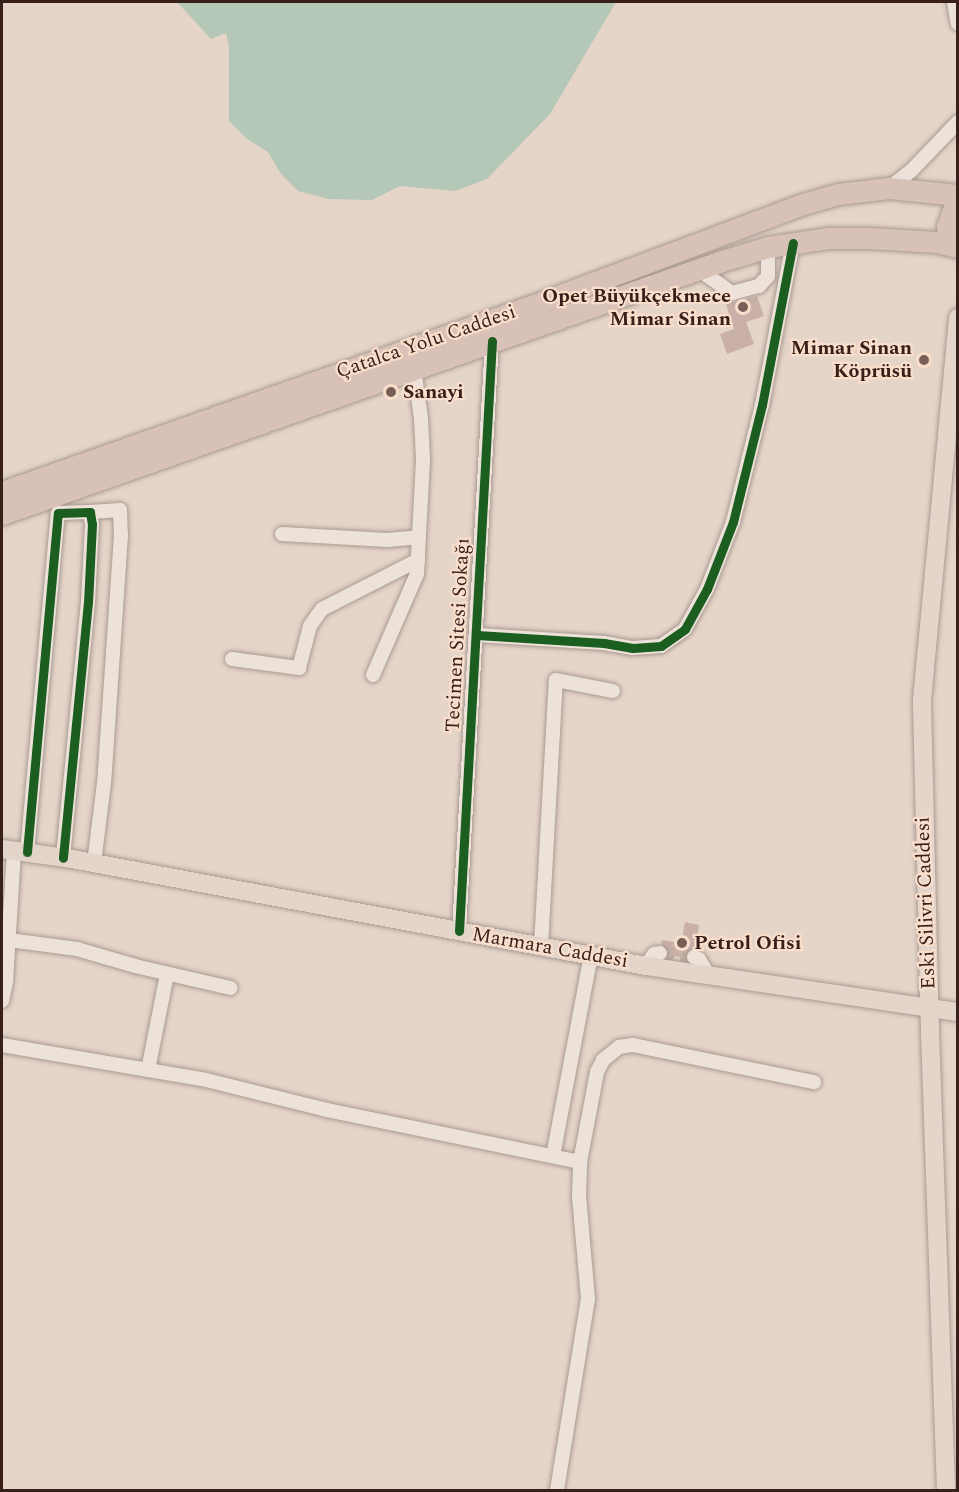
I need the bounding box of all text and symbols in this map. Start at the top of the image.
place label: Opet Büyükçekmece Mimar Sinan [542,284,731,331]
street label: Çatalca Yolu Caddesi [333,300,519,384]
marker: Opet Büyükçekmece Mimar Sinan [736,300,750,314]
place label: Mimar Sinan Köprüsü [791,336,912,383]
marker: Mimar Sinan Köprüsü [917,353,931,367]
place label: Sanayi [403,380,464,404]
marker: Sanayi [384,385,398,399]
street label: Tecimen Sitesi Sokağı [441,537,475,733]
street label: Eski Silivri Caddesi [911,816,941,990]
street label: Marmara Caddesi [470,922,630,974]
place label: Petrol Ofisi [694,931,801,955]
marker: Petrol Ofisi [675,936,689,950]

